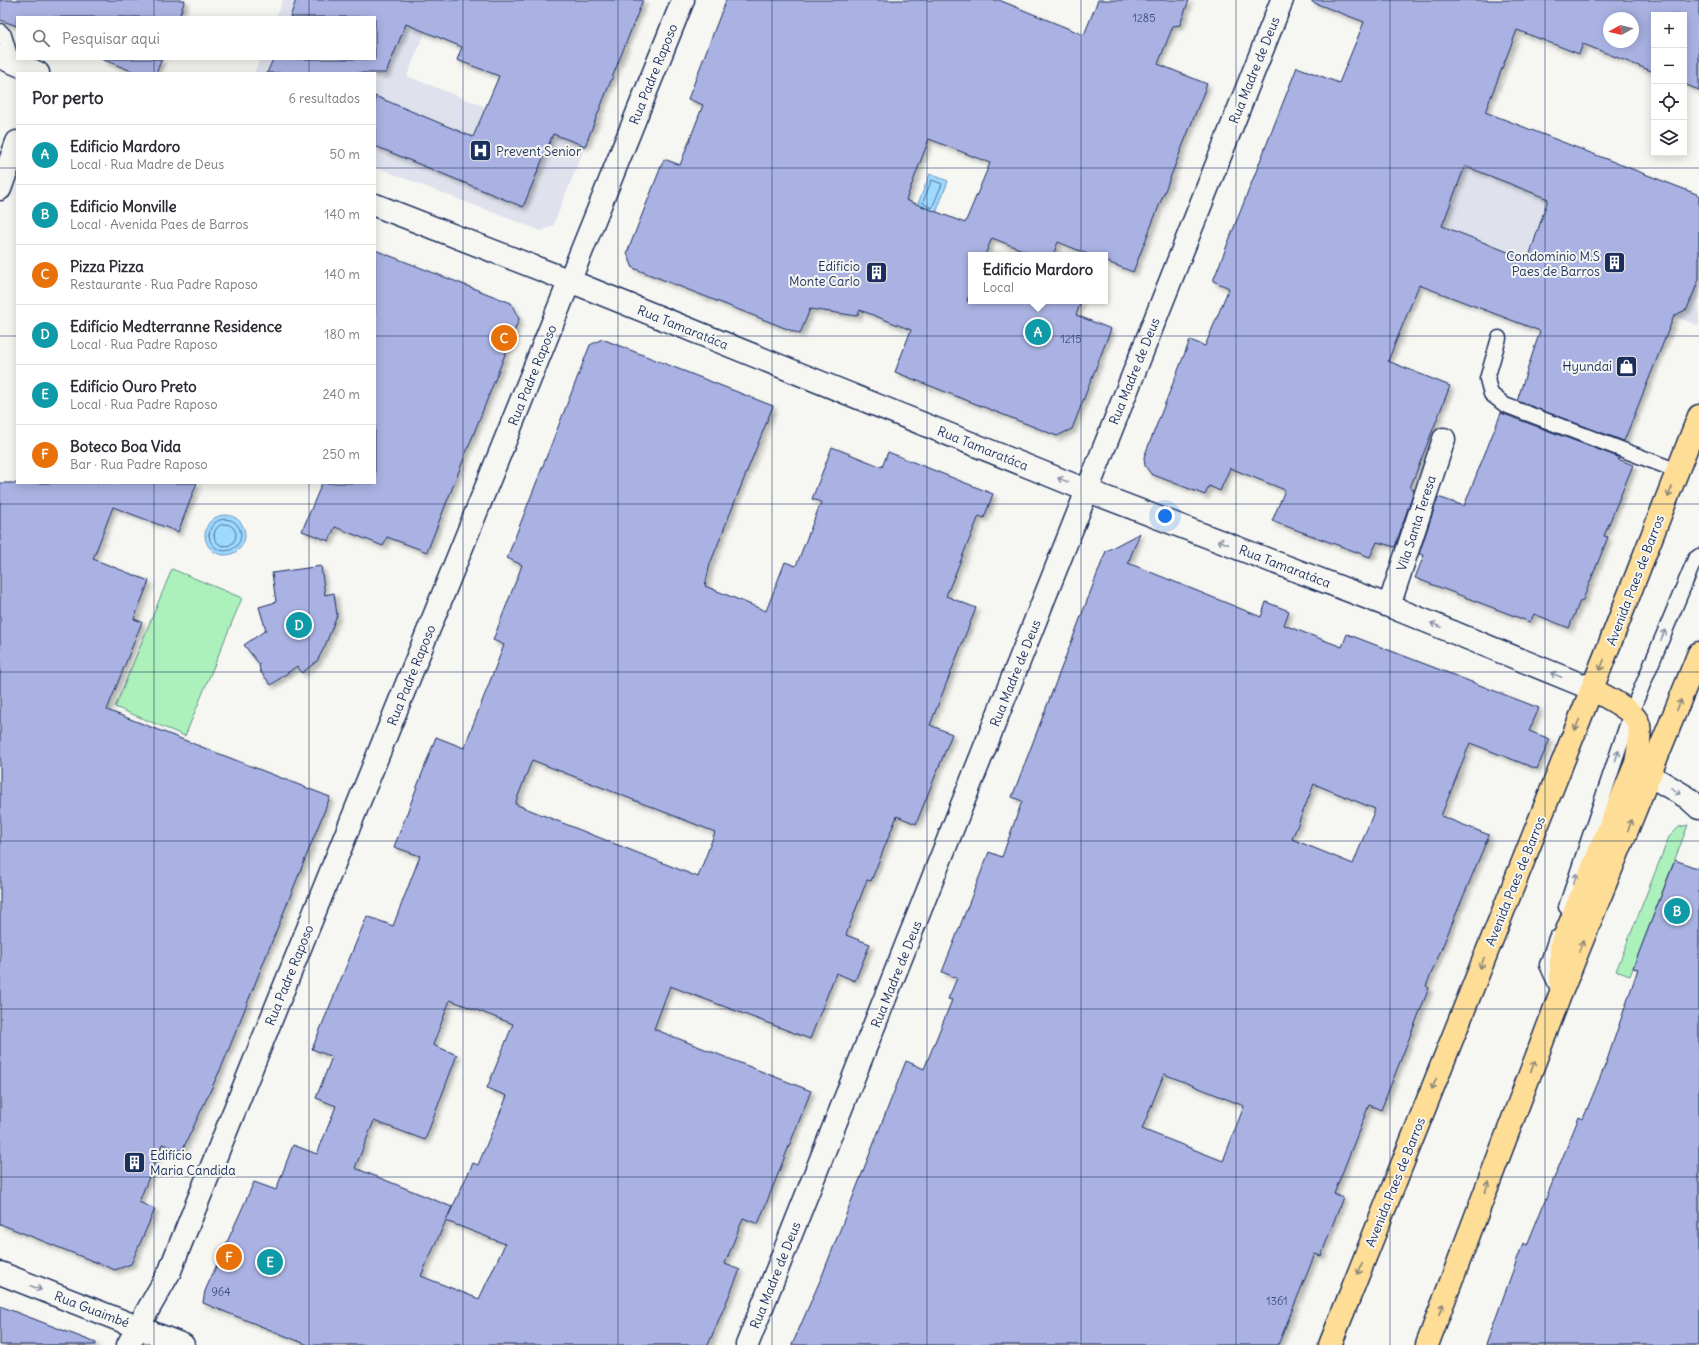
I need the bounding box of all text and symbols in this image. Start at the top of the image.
house number: 1285 [1132,11,1156,25]
north arrow [1603,12,1639,48]
map controls [1651,12,1687,156]
button: + [1651,12,1687,48]
street label: Rua Madre de Deus [1225,14,1284,126]
search box [16,16,376,60]
street label: Rua Padre Raposo [625,21,681,127]
icon: search [30,27,52,49]
text: Pesquisar aqui [62,29,160,48]
button: − [1651,48,1687,84]
button: locate [1651,84,1687,120]
text: Por perto [32,87,103,109]
text: 6 resultados [288,90,360,107]
button: layers [1651,120,1687,156]
text: Edificio Mardoro [70,137,180,156]
hospital icon: Prevent Senior [467,138,493,164]
place label: Prevent Senior [496,143,582,160]
text: A [41,146,49,163]
text: 50 m [329,146,360,163]
text: Local · Rua Madre de Deus [70,156,224,173]
text: Edificio Monville [70,197,177,216]
text: B [41,206,49,223]
text: 140 m [324,206,360,223]
text: Local · Avenida Paes de Barros [70,216,249,233]
place label: Condomínio M.S Paes de Barros [1506,248,1600,280]
building icon: Condomínio M.S Paes de Barros [1602,250,1628,276]
popup [968,252,1108,304]
text: Pizza Pizza [70,257,144,276]
place label: Edifício Monte Carlo [789,258,860,290]
building icon: Edifício Monte Carlo [863,260,889,286]
text: Edificio Mardoro [983,260,1093,279]
text: C [41,266,49,283]
text: 140 m [324,266,360,283]
text: Restaurante · Rua Padre Raposo [70,276,258,293]
text: Local [983,279,1014,296]
street label: Rua Tamaratáca [635,301,731,353]
street label: Rua Madre de Deus [1105,315,1164,427]
text: Edifício Medterranne Residence [70,317,282,336]
pin: A [1025,317,1051,347]
street label: Rua Padre Raposo [504,322,560,428]
pin: C [491,323,517,353]
text: D [40,326,50,343]
text: 180 m [324,326,360,343]
house number: 1215 [1060,332,1082,346]
text: Local · Rua Padre Raposo [70,336,218,353]
shop icon: Hyundai [1614,353,1640,379]
place label: Hyundai [1562,358,1612,375]
text: Edifício Ouro Preto [70,377,197,396]
text: E [41,386,49,403]
text: 240 m [323,386,360,403]
text: Local · Rua Padre Raposo [70,396,218,413]
street label: Rua Tamaratáca [935,422,1031,474]
text: Boteco Boa Vida [70,437,181,456]
text: F [41,446,49,463]
text: 250 m [322,446,360,463]
text: Bar · Rua Padre Raposo [70,456,208,473]
street label: Vila Santa Teresa [1393,473,1440,573]
one-way arrow [1057,476,1069,484]
one-way arrow [1665,485,1673,497]
your location [1155,506,1175,526]
street label: Avenida Paes de Barros [1603,512,1668,648]
one-way arrow [1218,538,1230,546]
street label: Rua Tamaratáca [1237,541,1333,592]
pin: D [286,610,312,640]
street label: Rua Madre de Deus [986,617,1045,729]
one-way arrow [1430,621,1442,628]
street label: Rua Padre Raposo [383,622,439,728]
one-way arrow [1660,629,1668,641]
one-way arrow [1597,658,1605,670]
one-way arrow [1550,670,1562,678]
one-way arrow [1676,700,1684,712]
one-way arrow [1573,719,1581,731]
one-way arrow [1613,750,1621,762]
one-way arrow [1670,787,1682,795]
street label: Avenida Paes de Barros [1482,814,1549,949]
one-way arrow [1627,820,1634,832]
one-way arrow [1572,874,1580,886]
pin: B [1664,896,1690,926]
street label: Rua Madre de Deus [867,918,926,1030]
street label: Rua Padre Raposo [261,922,317,1028]
one-way arrow [1577,940,1585,952]
one-way arrow [1478,957,1486,969]
one-way arrow [1530,1060,1538,1072]
one-way arrow [1430,1077,1438,1089]
street label: Avenida Paes de Barros [1362,1115,1429,1250]
place label: Edifício Maria Candida [150,1147,236,1179]
building icon: Edifício Maria Candida [121,1149,147,1175]
one-way arrow [1484,1182,1492,1194]
street label: Rua Madre de Deus [746,1219,805,1331]
pin: F [216,1242,242,1272]
pin: E [257,1247,283,1277]
one-way arrow [1355,1263,1363,1275]
one-way arrow [30,1284,42,1292]
house number: 964 [211,1285,231,1299]
street label: Rua Guaimbé [52,1287,132,1332]
house number: 1361 [1266,1294,1288,1308]
one-way arrow [1438,1302,1445,1315]

